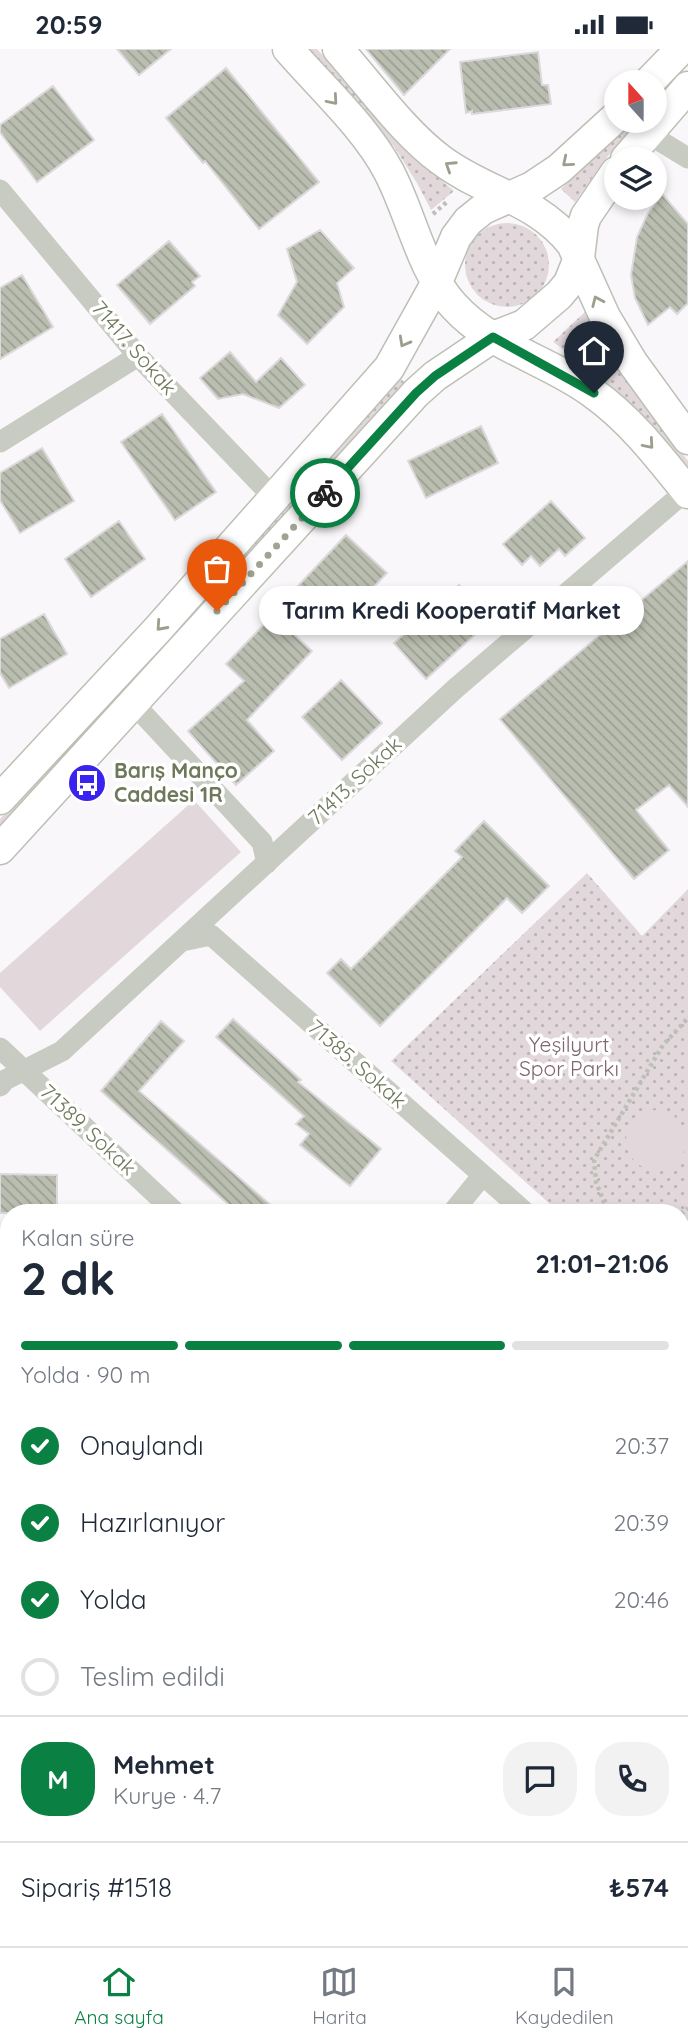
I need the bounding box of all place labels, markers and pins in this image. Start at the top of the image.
pin [564,321,624,393]
pin [187,539,247,611]
callout: Tarım Kredi Kooperatif Market [259,587,644,635]
place label: Barış Manço Caddesi 1R [114,757,238,807]
bus stop icon: Barış Manço Caddesi 1R [66,762,108,804]

